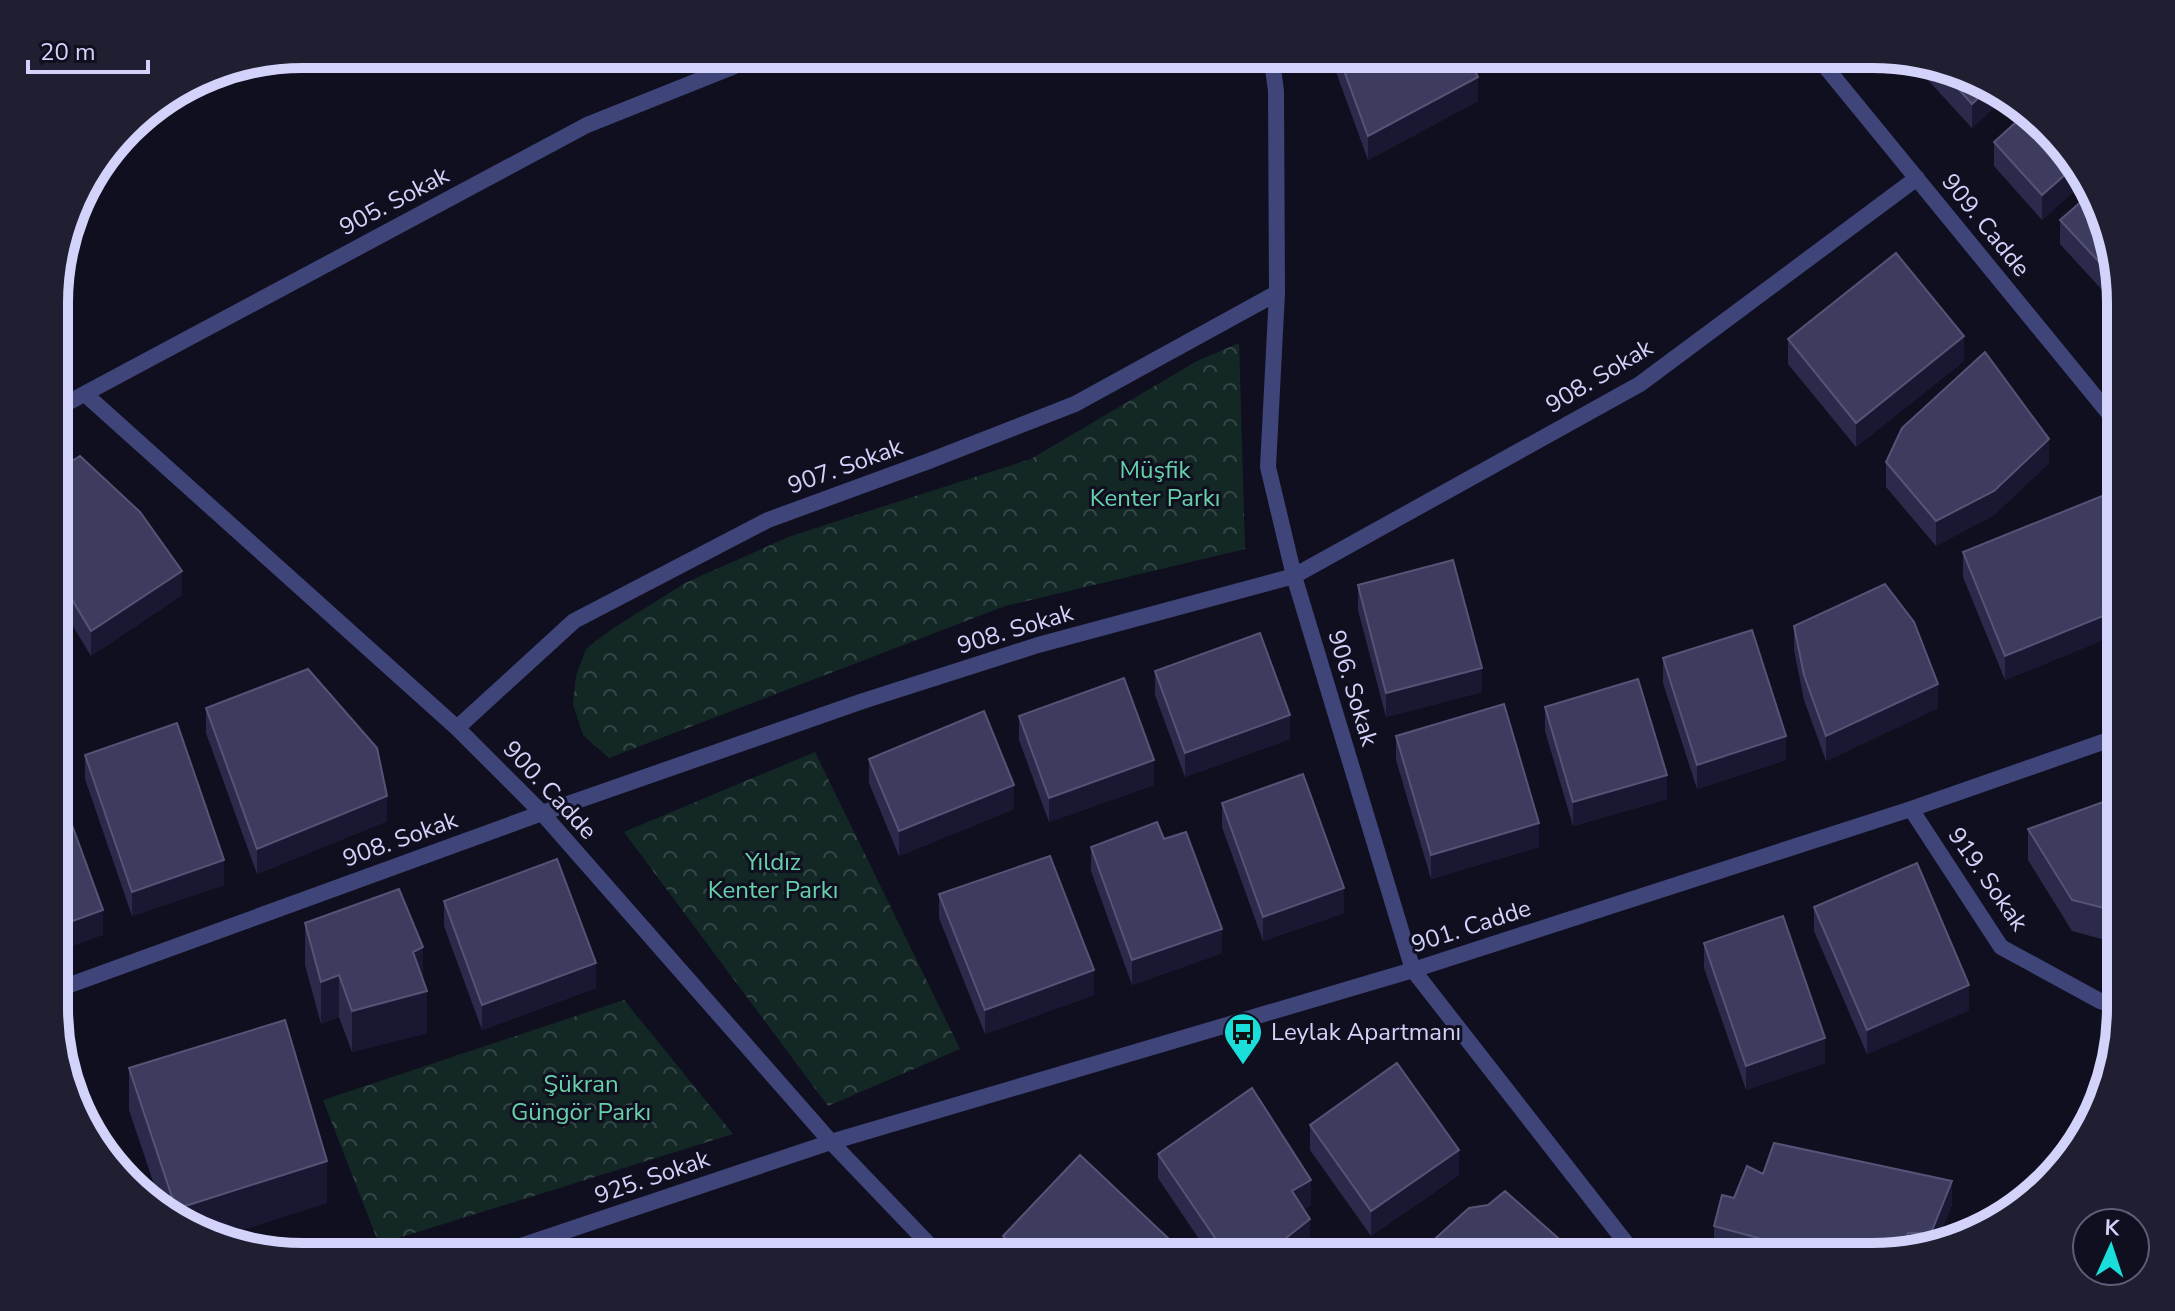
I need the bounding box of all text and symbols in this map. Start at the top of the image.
scale bar [28,24,148,74]
text: 20 m [40,36,96,68]
street label: 905. Sokak [334,158,455,243]
street label: 909. Cadde [1935,167,2037,283]
street label: 908. Sokak [1540,331,1659,421]
street label: 907. Sokak [783,430,908,501]
park label: Müşfik Kenter Parkı [1090,454,1220,514]
street label: 908. Sokak [953,596,1078,662]
street label: 906. Sokak [1320,626,1386,751]
street label: 900. Cadde [496,734,604,846]
street label: 908. Sokak [338,803,463,874]
street label: 919. Sokak [1941,821,2036,938]
park label: Yıldız Kenter Parkı [708,846,838,906]
street label: 901. Cadde [1407,892,1535,960]
bus stop icon: Leylak Apartmanı [1222,1011,1264,1066]
place label: Leylak Apartmanı [1271,1016,1461,1048]
park label: Şükran Güngör Parkı [511,1068,651,1128]
street label: 925. Sokak [590,1142,715,1212]
north arrow [2071,1207,2151,1287]
text: K [2104,1213,2121,1243]

